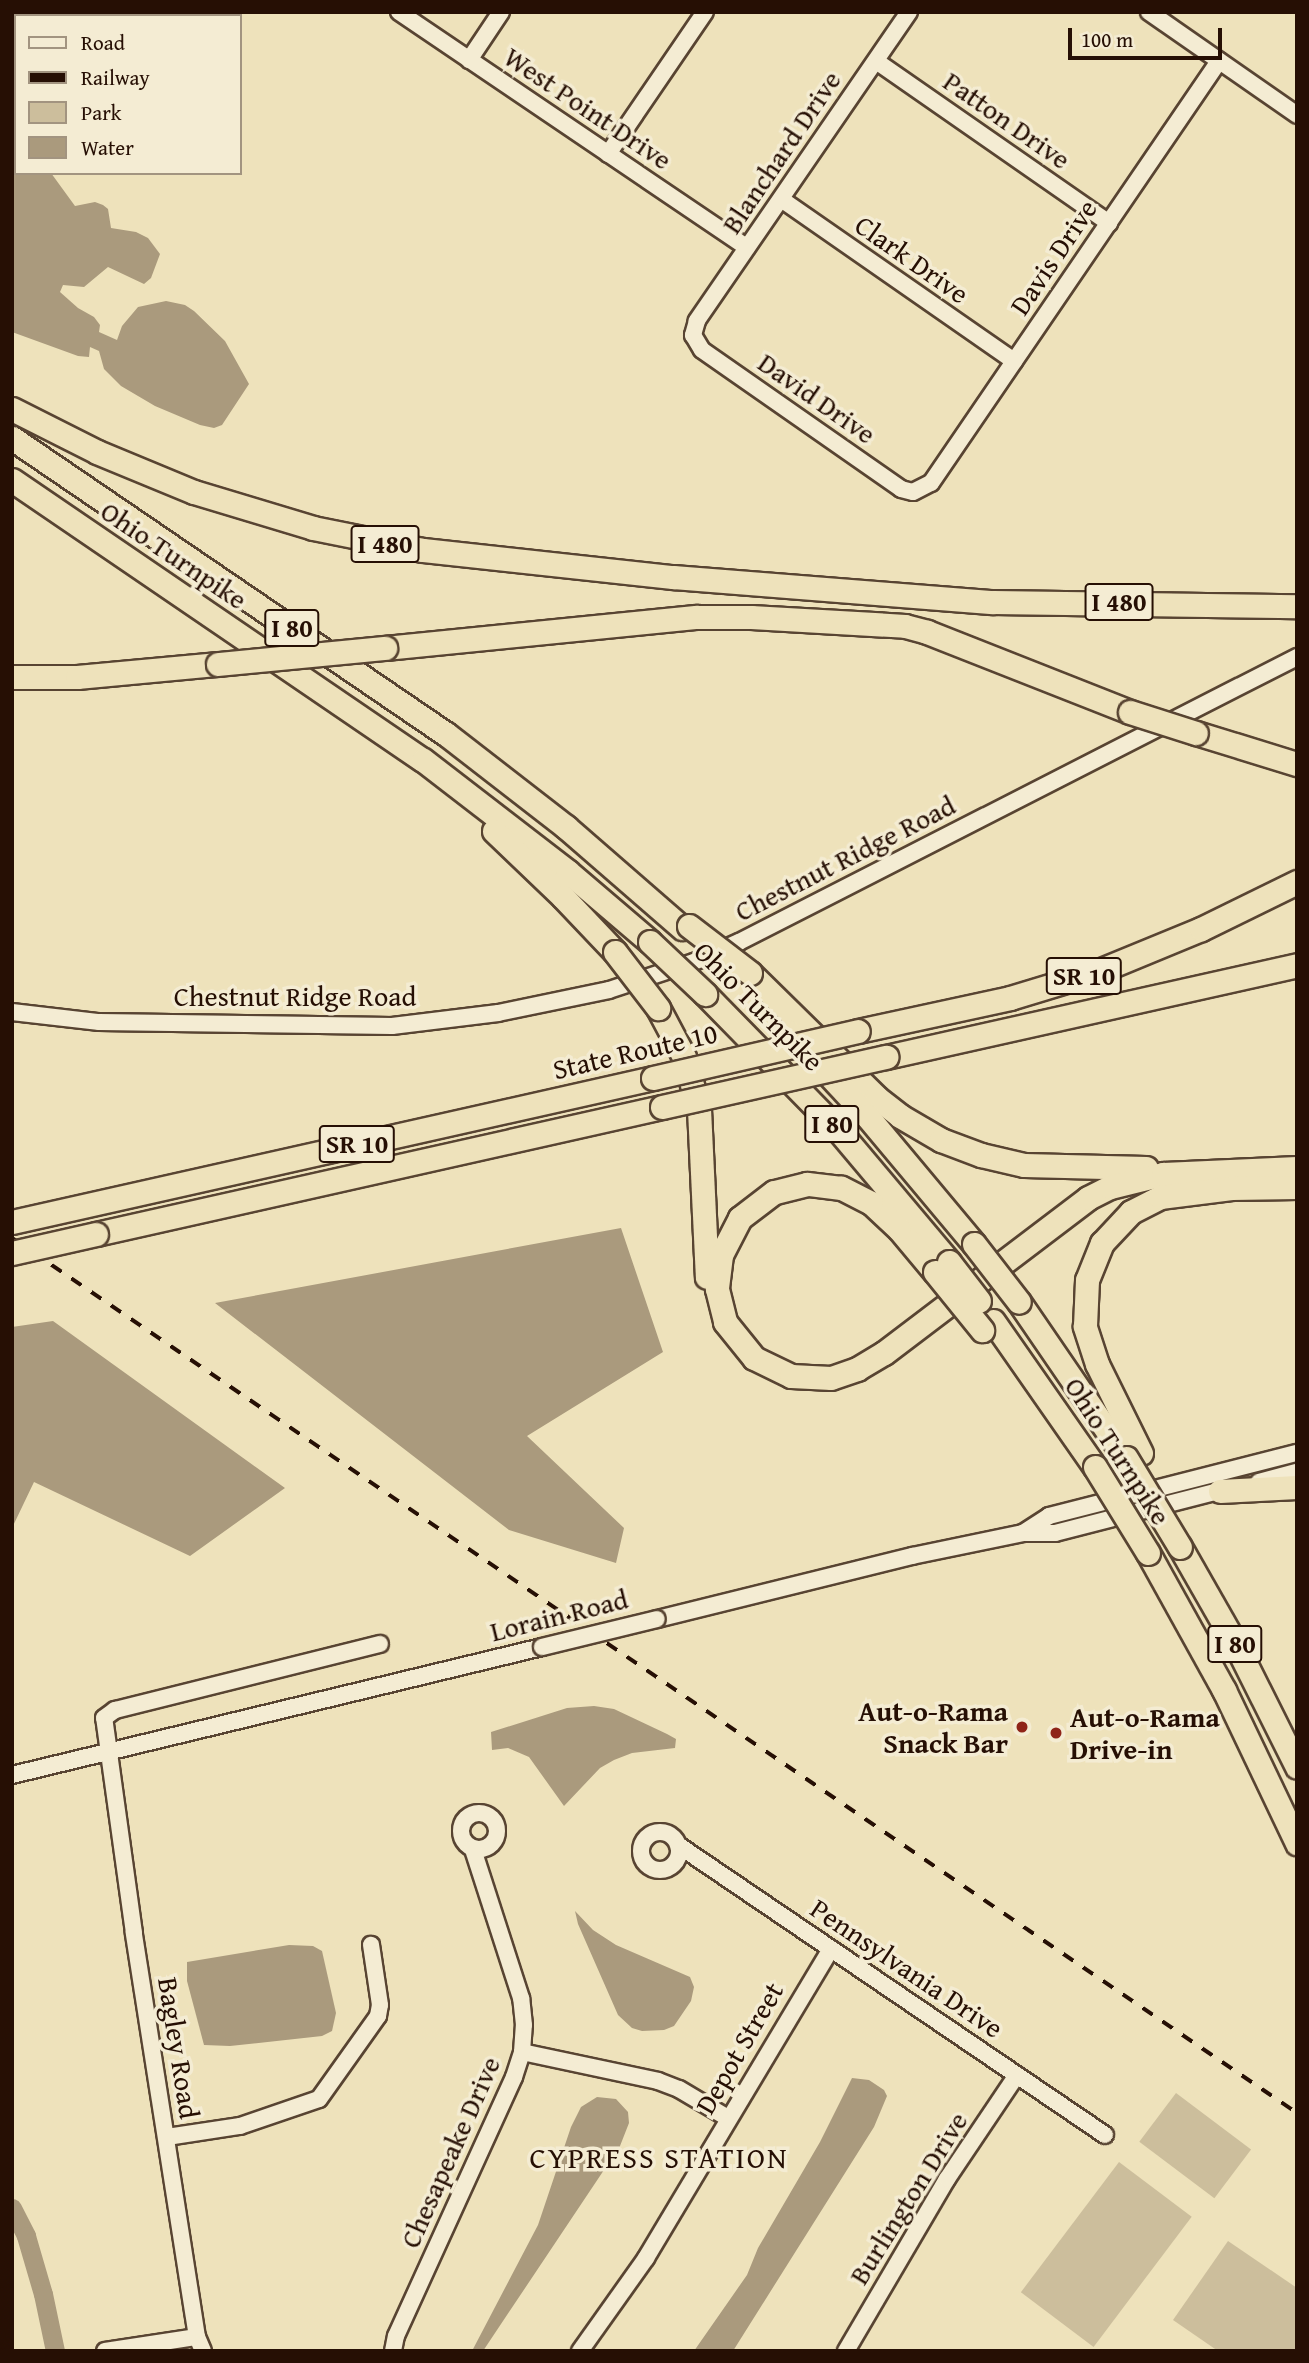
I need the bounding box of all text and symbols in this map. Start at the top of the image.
legend [14,14,242,175]
scale bar [1071,14,1225,58]
text: 100 m [1081,24,1133,55]
text: Road [81,27,125,58]
street label: West Point Drive [498,40,678,176]
text: Railway [81,62,150,93]
street label: Blanchard Drive [714,64,848,240]
street label: Patton Drive [937,64,1077,176]
text: Park [81,97,122,128]
text: Water [81,132,134,163]
street label: Davis Drive [1002,193,1104,321]
street label: Clark Drive [849,208,975,310]
street label: David Drive [752,345,882,451]
street label: Ohio Turnpike [95,494,253,616]
road number: I 480 [350,522,420,566]
road number: I 480 [1084,580,1154,624]
road number: I 80 [264,606,320,650]
street label: Chestnut Ridge Road [729,788,961,928]
street label: Ohio Turnpike [687,934,831,1078]
road number: SR 10 [1046,953,1122,998]
street label: Chestnut Ridge Road [174,979,416,1013]
street label: State Route 10 [550,1016,720,1086]
road number: I 80 [804,1102,860,1147]
road number: SR 10 [318,1121,396,1166]
street label: Ohio Turnpike [1058,1371,1178,1531]
street label: Lorain Road [487,1582,631,1648]
road number: I 80 [1207,1622,1263,1666]
place label: Aut-o-Rama Snack Bar [858,1694,1008,1760]
place label: Aut-o-Rama Drive-in [1070,1700,1220,1766]
marker: Aut-o-Rama Snack Bar [1014,1719,1030,1735]
marker: Aut-o-Rama Drive-in [1048,1725,1064,1741]
street label: Pennsylvania Drive [804,1891,1010,2045]
street label: Bagley Road [151,1975,207,2121]
street label: Depot Street [688,1976,790,2120]
street label: Chesapeake Drive [393,2051,507,2253]
street label: Burlington Drive [842,2106,974,2290]
district label: CYPRESS STATION [531,2139,787,2175]

